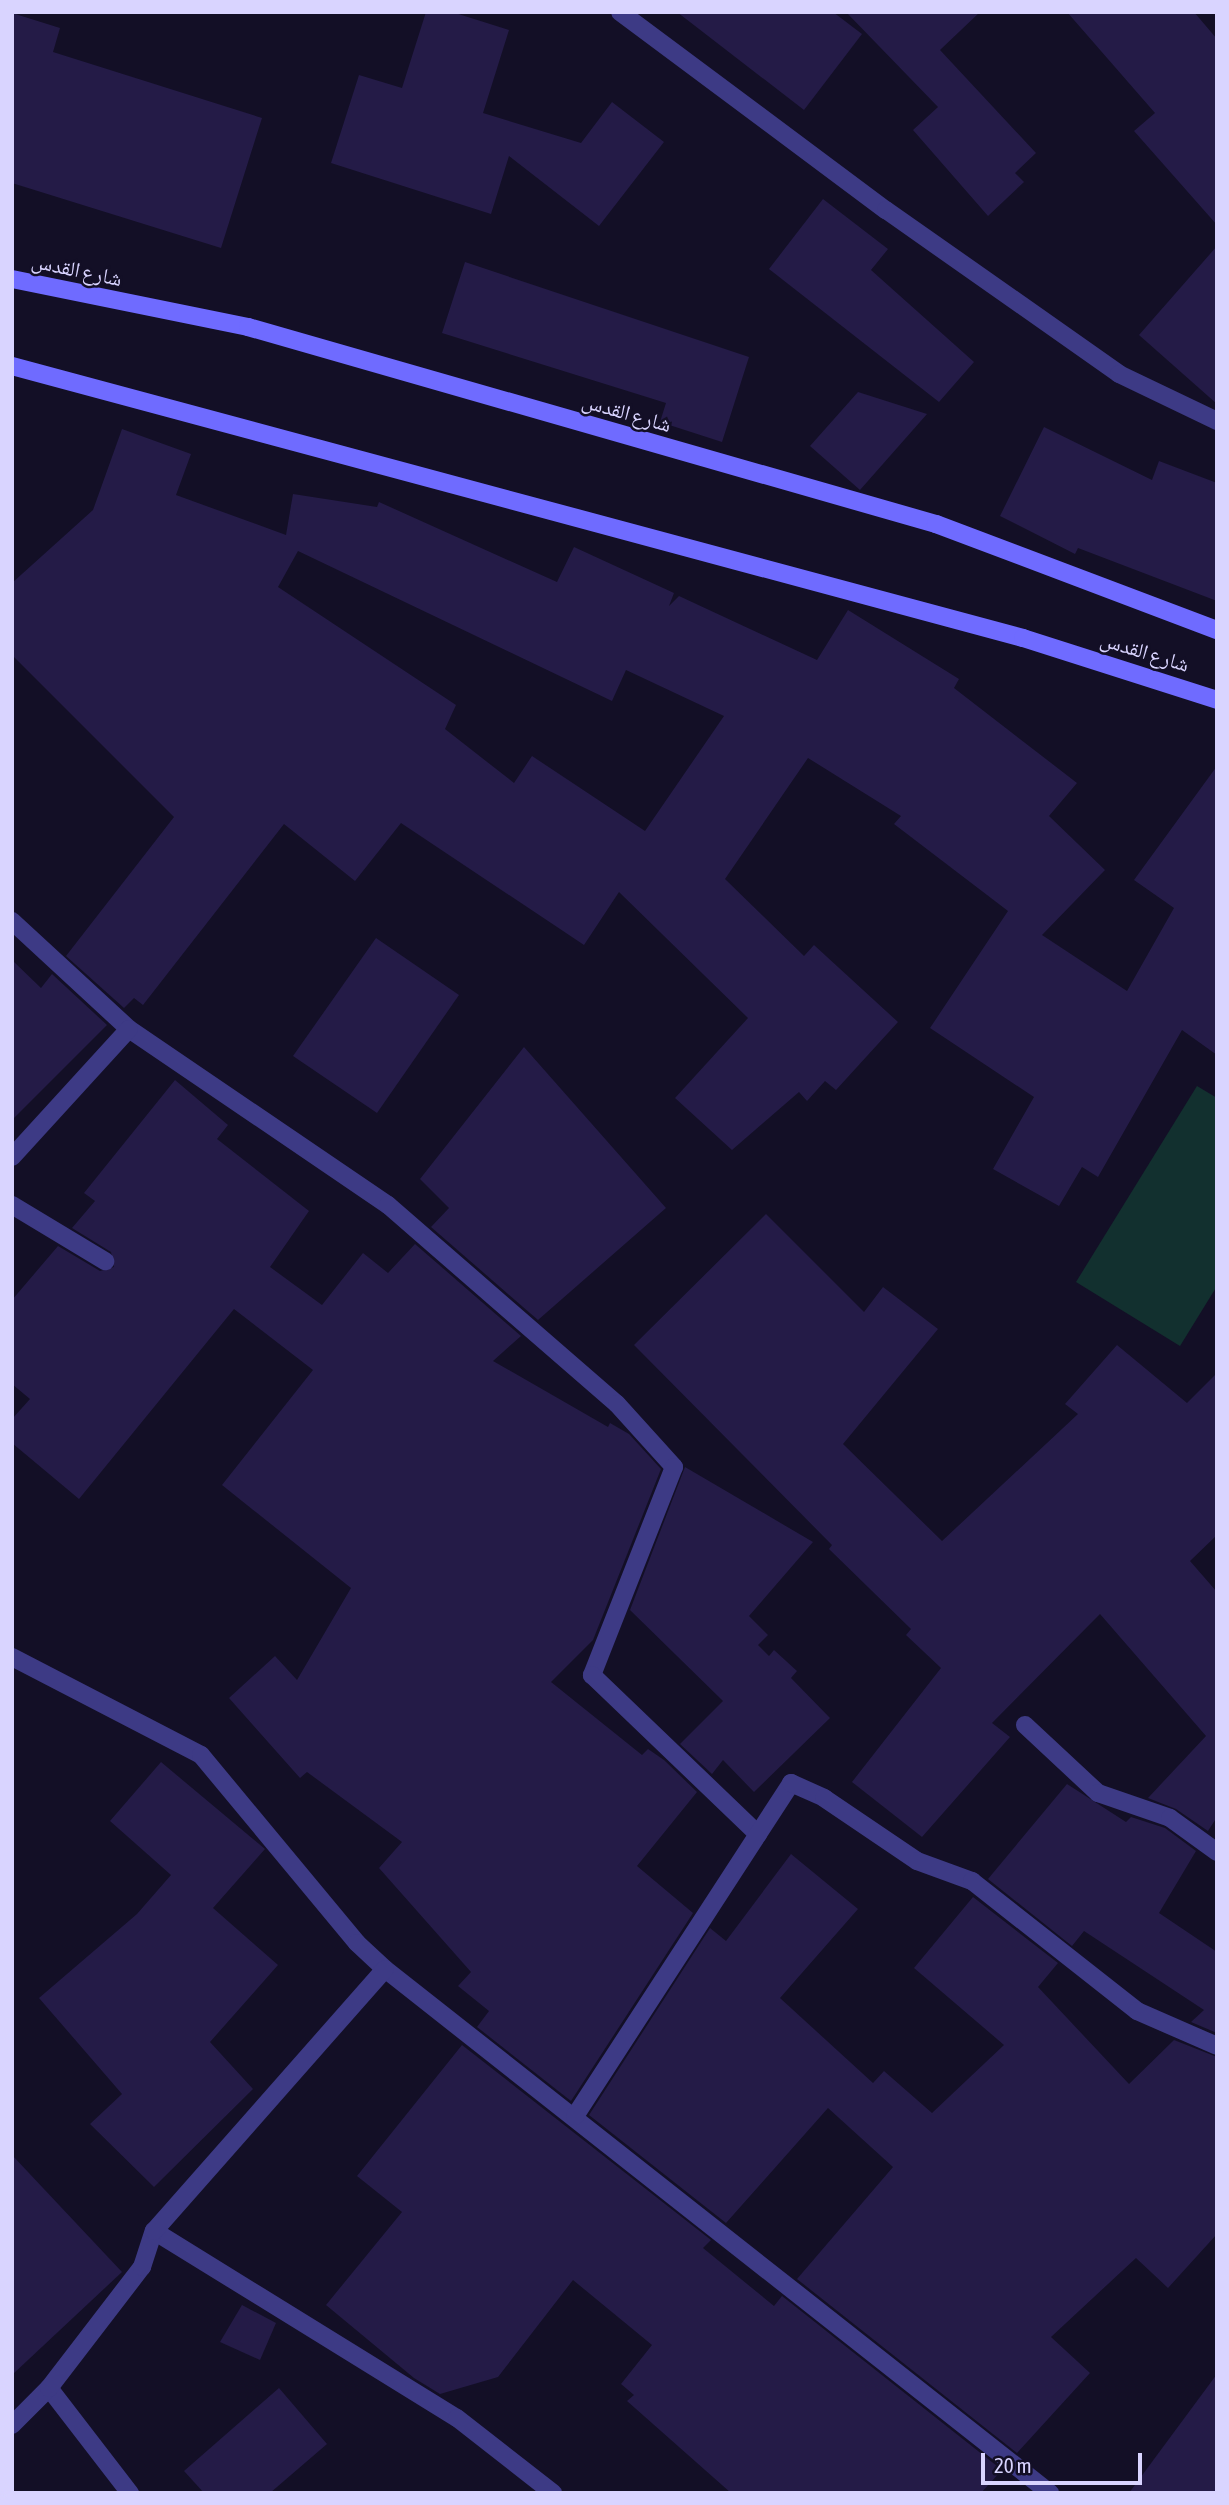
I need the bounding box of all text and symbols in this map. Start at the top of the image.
street label: شارع القدس [30,247,124,291]
street label: شارع القدس [580,387,674,437]
street label: شارع القدس [1098,626,1192,676]
scale bar [984,2438,1145,2482]
text: 20 m [994,2453,1032,2477]

